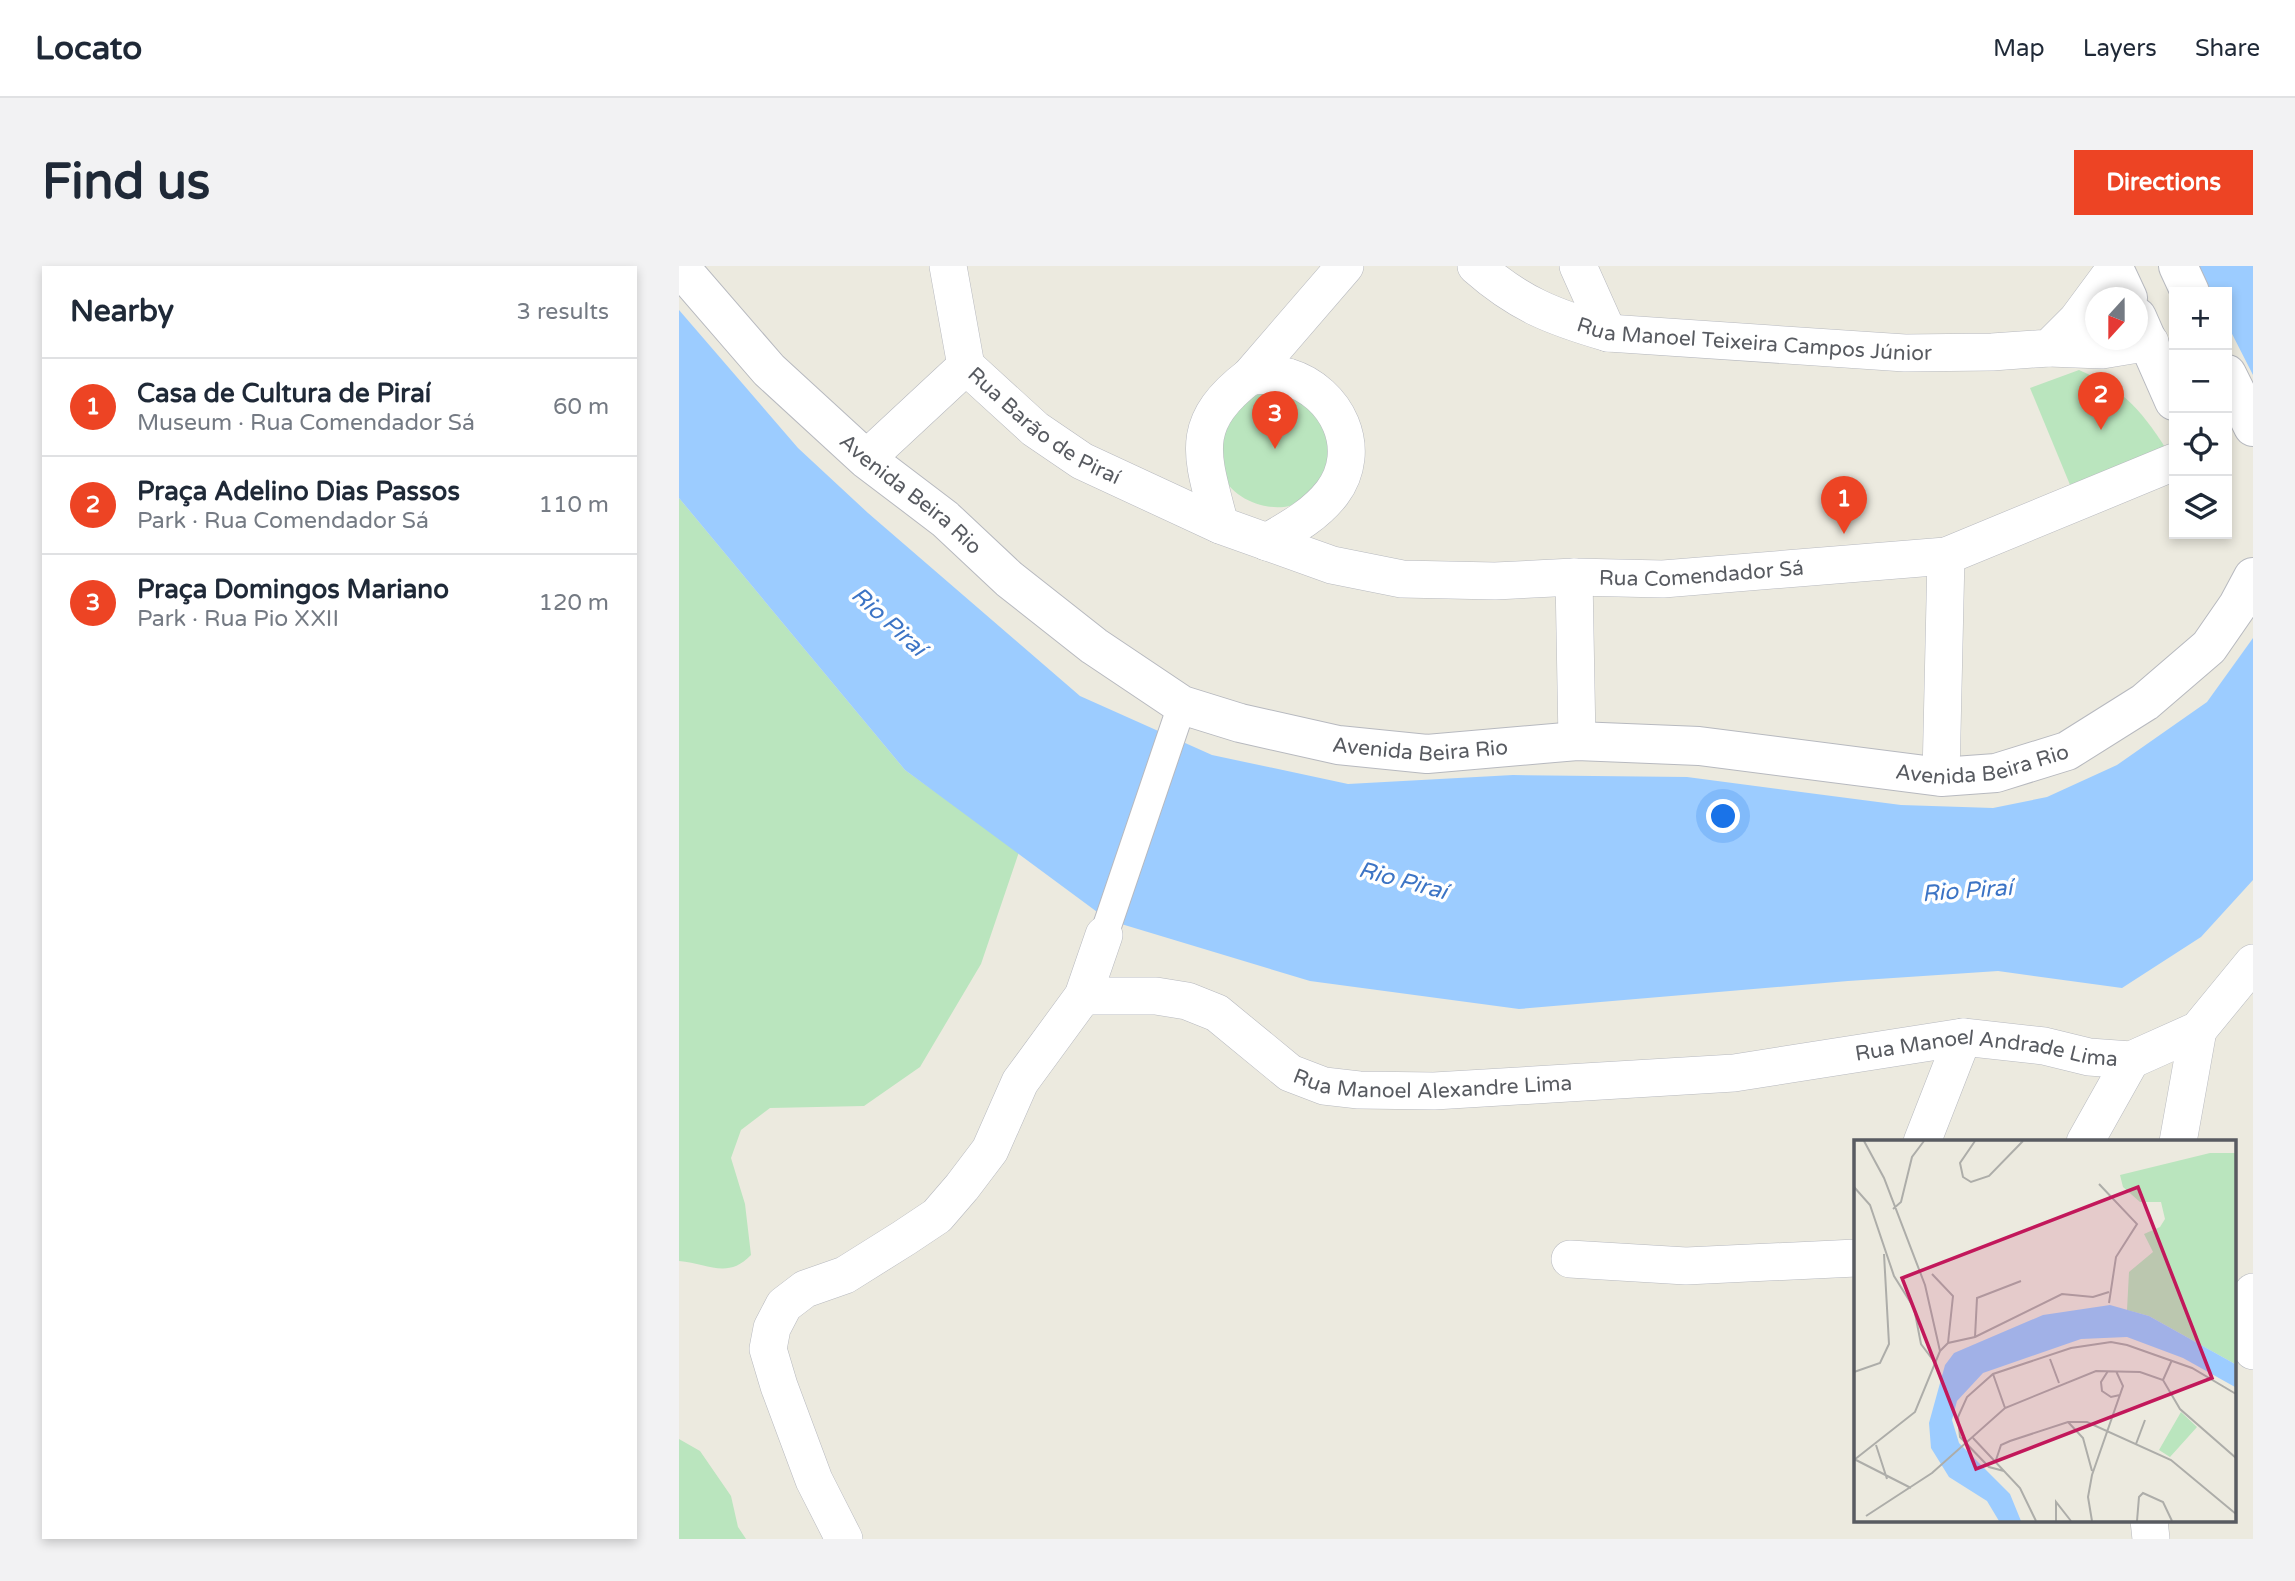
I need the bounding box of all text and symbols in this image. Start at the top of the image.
text: Locato [35,29,142,68]
text: Map [1993,34,2045,63]
text: Layers [2083,34,2157,63]
text: Share [2195,34,2260,63]
button: Directions [2074,150,2253,215]
text: Find us [42,153,210,212]
north arrow [2085,287,2148,350]
map controls [2169,287,2232,539]
button: + [2169,287,2232,350]
text: Nearby [70,293,174,330]
text: 3 results [516,298,609,326]
street label: Rua Manoel Teixeira Campos Júnior [1574,312,1932,366]
button: − [2169,350,2232,413]
street label: Rua Barão de Piraí [963,362,1125,490]
pin: 2 [2078,372,2124,430]
text: Casa de Cultura de Piraí [137,378,431,409]
pin: 3 [1252,391,1298,449]
text: 1 [86,393,100,421]
text: 60 m [553,393,609,421]
text: Museum · Rua Comendador Sá [137,409,475,437]
button: locate [2169,413,2232,476]
street label: Avenida Beira Rio [834,429,987,560]
text: Praça Adelino Dias Passos [137,476,460,507]
pin: 1 [1821,476,1867,534]
button: layers [2169,476,2232,539]
text: 2 [86,491,100,519]
text: 110 m [539,491,609,519]
text: Park · Rua Comendador Sá [137,507,429,535]
street label: Rua Comendador Sá [1599,556,1805,592]
text: Praça Domingos Mariano [137,574,449,605]
water label: Rio Piraí [845,581,935,665]
text: 3 [86,589,100,617]
text: 120 m [539,589,609,617]
text: Park · Rua Pio XXII [137,605,339,633]
street label: Avenida Beira Rio [1331,732,1509,768]
street label: Avenida Beira Rio [1894,739,2072,791]
your location [1706,799,1740,833]
water label: Rio Piraí [1355,856,1454,907]
water label: Rio Piraí [1921,874,2017,908]
street label: Rua Manoel Andrade Lima [1853,1024,2119,1072]
street label: Rua Manoel Alexandre Lima [1290,1063,1573,1104]
inset map [1854,1140,2235,1522]

